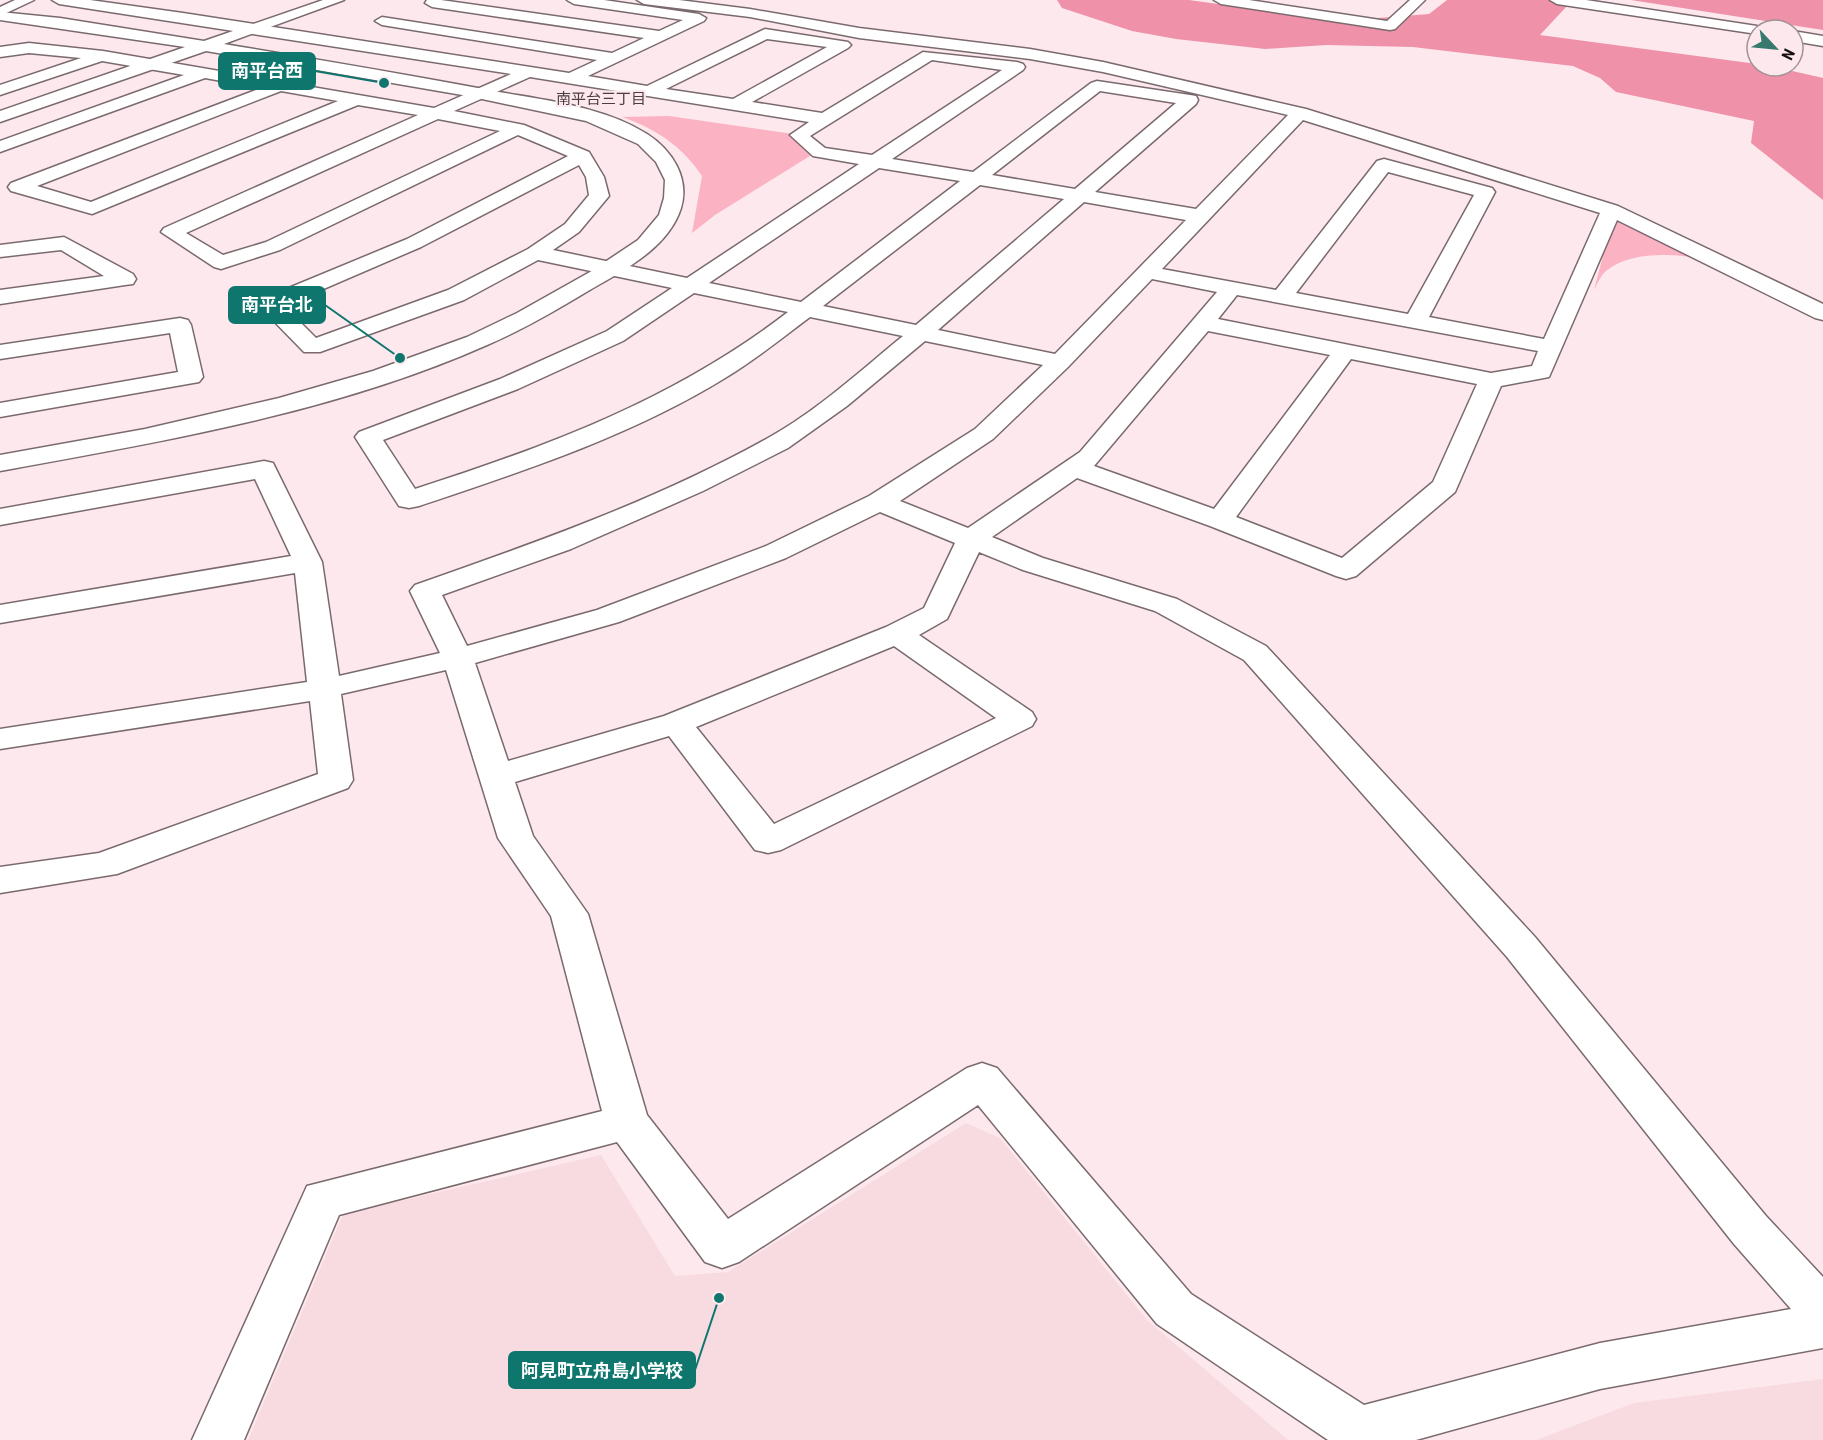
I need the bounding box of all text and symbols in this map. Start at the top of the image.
north arrow [1745,18,1805,78]
text: N [1777,46,1799,63]
callout: 南平台西 [219,53,315,89]
text: 南平台西 [231,60,303,81]
district label: 南平台三丁目 [556,90,646,108]
callout: 南平台北 [229,287,325,323]
text: 南平台北 [241,294,313,315]
callout: 阿見町立舟島小学校 [509,1352,695,1388]
text: 阿見町立舟島小学校 [521,1360,683,1381]

